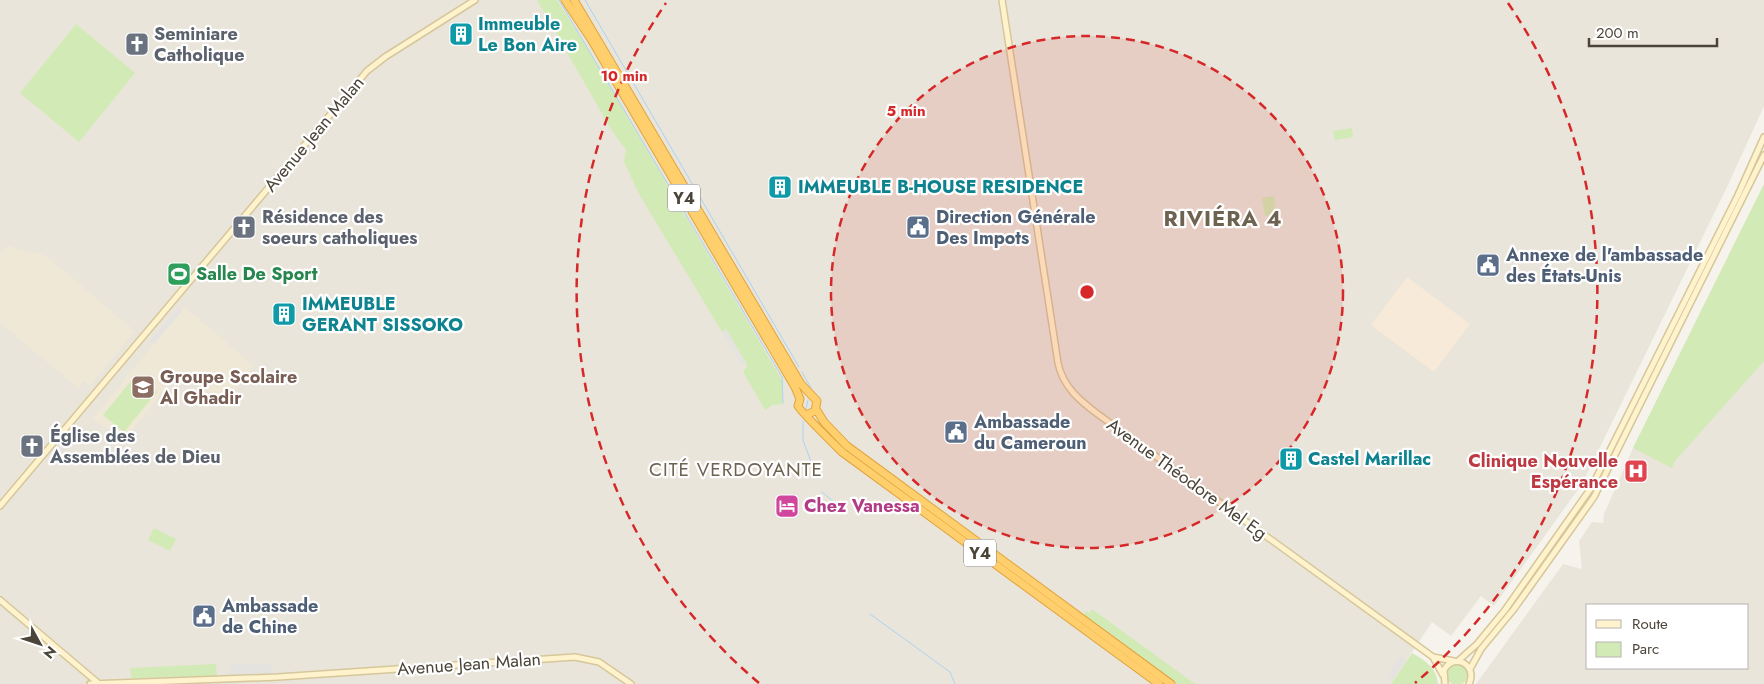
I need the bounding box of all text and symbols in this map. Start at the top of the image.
place label: Immeuble Le Bon Aire [478,11,577,58]
scale bar [1589,15,1716,47]
place label: Seminiare Catholique [154,21,245,68]
building icon: Immeuble Le Bon Aire [448,21,474,47]
text: 200 m [1596,22,1639,44]
church icon: Seminiare Catholique [124,31,150,57]
text: 10 min [600,65,648,87]
street label: Avenue Jean Malan [258,70,370,198]
text: 5 min [886,100,926,122]
building icon: IMMEUBLE B-HOUSE RESIDENCE [767,174,793,200]
place label: IMMEUBLE B-HOUSE RESIDENCE [798,174,1083,200]
road number: Y4 [668,184,700,212]
district label: RIVIÉRA 4 [1163,202,1283,234]
place label: Résidence des soeurs catholiques [262,204,417,251]
place label: Direction Générale Des Impots [936,204,1095,251]
church icon: Résidence des soeurs catholiques [231,214,257,240]
public building icon: Direction Générale Des Impots [905,214,931,240]
place label: Annexe de l'ambassade des États-Unis [1505,242,1703,289]
public building icon: Annexe de l'ambassade des États-Unis [1475,252,1501,278]
sports icon: Salle De Sport [166,261,192,287]
place label: Salle De Sport [196,261,318,287]
centre of rings [1078,283,1096,301]
place label: IMMEUBLE GERANT SISSOKO [302,291,463,338]
building icon: IMMEUBLE GERANT SISSOKO [271,301,297,327]
place label: Groupe Scolaire Al Ghadir [159,364,297,411]
school or university icon: Groupe Scolaire Al Ghadir [130,374,156,400]
place label: Ambassade du Cameroun [973,409,1087,456]
street label: Avenue Théodore Mel Eg [1101,412,1273,546]
public building icon: Ambassade du Cameroun [943,419,969,445]
place label: Église des Assemblées de Dieu [49,423,221,470]
church icon: Église des Assemblées de Dieu [19,433,45,459]
building icon: Castel Marillac [1278,446,1304,472]
place label: Castel Marillac [1308,446,1431,472]
place label: Clinique Nouvelle Espérance [1468,448,1618,495]
district label: CITÉ VERDOYANTE [649,456,823,483]
hospital icon: Clinique Nouvelle Espérance [1623,458,1649,484]
hotel icon: Chez Vanessa [774,493,800,519]
place label: Chez Vanessa [804,493,920,519]
road number: Y4 [964,540,996,566]
place label: Ambassade de Chine [221,593,318,640]
public building icon: Ambassade de Chine [191,603,217,629]
legend [1586,604,1749,669]
text: Route [1632,613,1668,635]
north arrow [15,619,65,669]
text: Parc [1632,638,1659,660]
text: N [39,642,61,663]
street label: Avenue Jean Malan [396,646,542,682]

